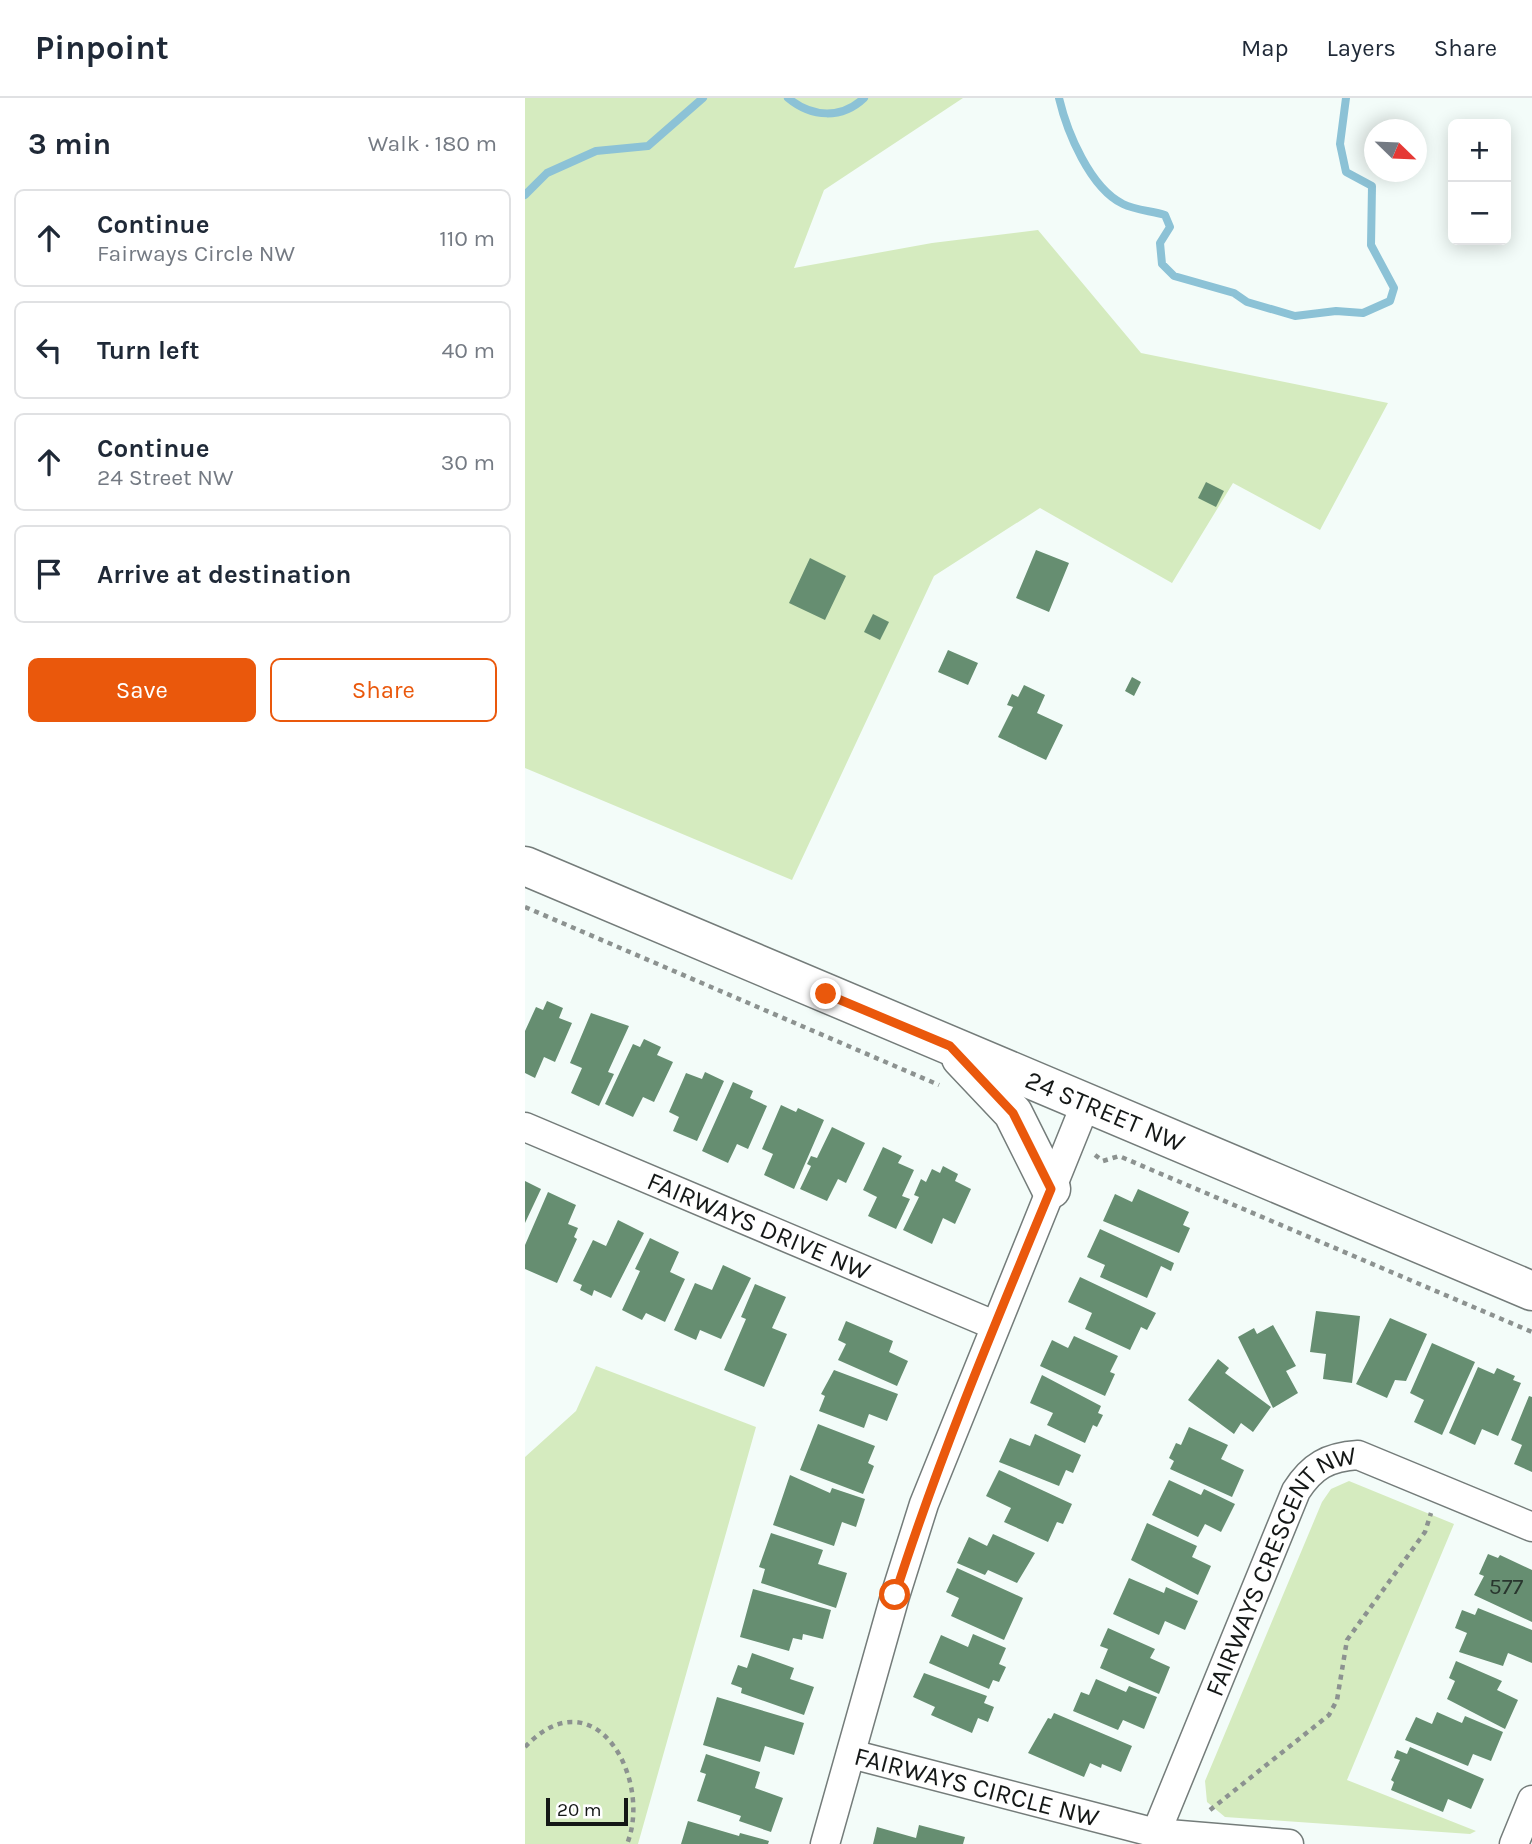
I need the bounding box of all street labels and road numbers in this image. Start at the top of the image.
street label: 24 STREET NW [1021,1064,1190,1159]
street label: FAIRWAYS DRIVE NW [643,1165,875,1287]
street label: FAIRWAYS CRESCENT NW [1199,1440,1359,1701]
street label: FAIRWAYS CIRCLE NW [851,1741,1102,1834]

